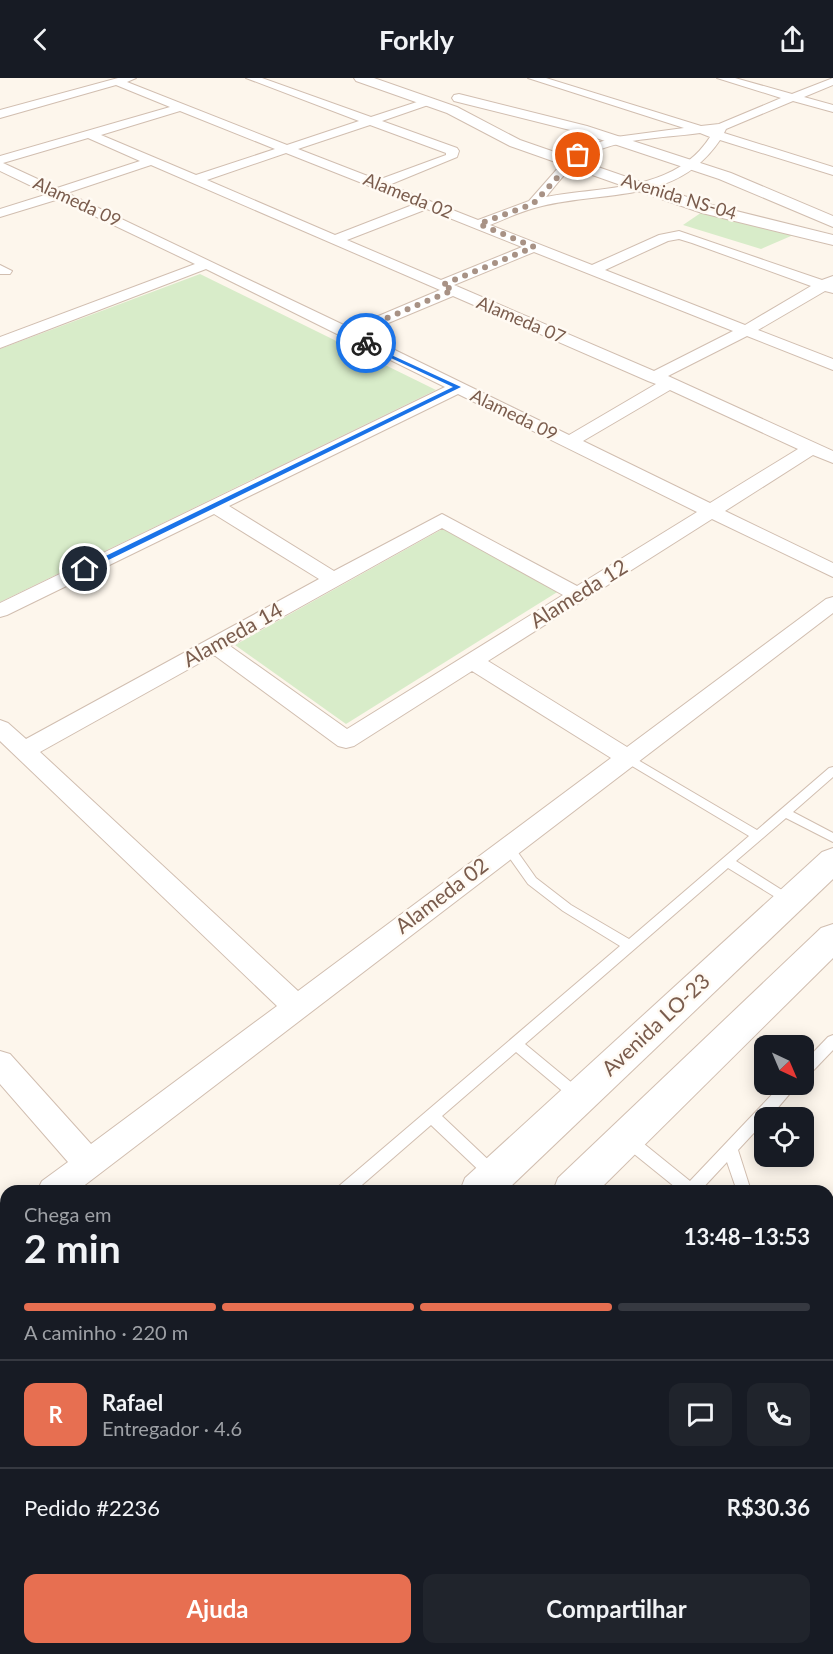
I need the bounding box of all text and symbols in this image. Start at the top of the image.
icon: back [24,23,57,56]
text: Forkly [379,23,454,56]
icon: share [776,23,809,56]
pin [552,129,603,180]
icon: bag [561,138,594,171]
street label: Alameda 02 [361,167,456,223]
street label: Avenida NS-04 [619,168,739,224]
street label: Alameda 09 [30,171,125,231]
street label: Alameda 07 [474,291,569,348]
courier [336,313,396,373]
icon: bike [350,327,383,360]
street label: Alameda 09 [467,384,562,445]
pin [59,543,110,594]
icon: home [68,552,101,585]
street label: Alameda 12 [525,553,631,632]
street label: Alameda 14 [178,596,286,671]
street label: Alameda 02 [390,852,492,938]
street label: Avenida LO-23 [596,968,714,1080]
north arrow [754,1035,814,1095]
map controls [754,1035,814,1167]
button: locate [754,1107,814,1167]
text: Chega em [24,1202,112,1226]
text: 13:48–13:53 [684,1223,810,1250]
text: 2 min [24,1225,121,1271]
text: A caminho · 220 m [24,1320,188,1344]
button: chat [669,1383,732,1446]
button: phone [747,1383,810,1446]
text: Rafael [102,1389,163,1416]
text: R [48,1401,63,1428]
text: Entregador · 4.6 [102,1416,242,1440]
text: Pedido #2236 [24,1494,160,1521]
text: R$30.36 [727,1494,810,1521]
button: Ajuda [24,1574,411,1643]
button: Compartilhar [423,1574,810,1643]

